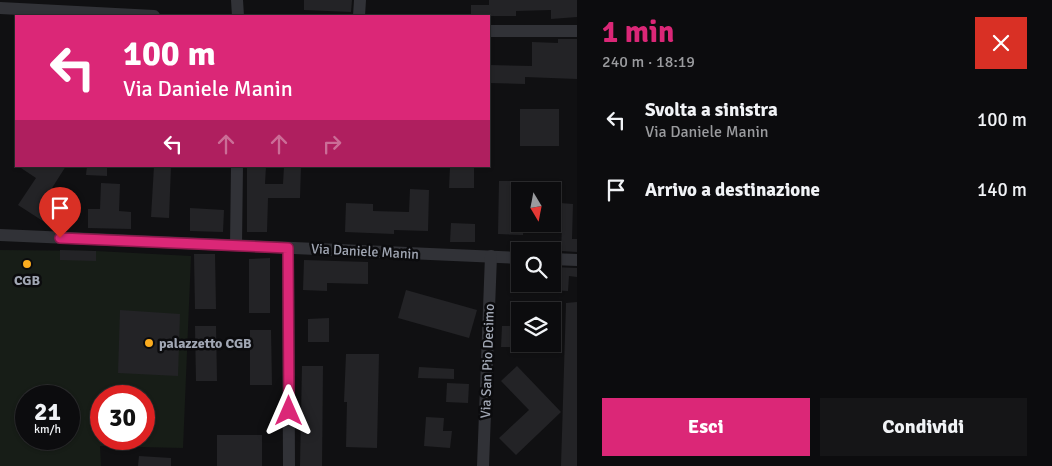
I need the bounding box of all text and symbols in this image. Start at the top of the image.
text: 1 min [602,14,674,51]
button: close [975,17,1027,69]
text: 100 m [123,32,216,75]
icon: left [40,35,105,100]
text: 240 m · 18:19 [602,52,695,72]
text: Via Daniele Manin [123,75,293,102]
text: Svolta a sinistra [645,98,778,122]
icon: left [602,106,630,134]
text: 100 m [977,108,1027,132]
text: Via Daniele Manin [645,122,768,142]
icon: left [159,130,187,158]
icon: ahead [212,130,240,158]
icon: ahead [265,130,293,158]
icon: right [318,130,346,158]
icon: arrive [602,176,630,204]
text: Arrivo a destinazione [645,178,820,202]
text: 140 m [977,178,1027,202]
north arrow [511,182,561,232]
map controls [511,182,561,352]
pin [39,187,81,238]
icon: arrive [46,194,74,222]
street label: Via Daniele Manin [311,240,419,263]
button: search [511,242,561,292]
marker: CGB [21,258,33,270]
place label: CGB [14,272,41,289]
button: layers [511,302,561,352]
street label: Via San Pio Decimo [477,303,498,419]
place label: palazzetto CGB [159,335,252,352]
marker: palazzetto CGB [143,337,155,349]
position arrow [262,384,314,436]
speed limit sign: 30 [90,385,155,450]
text: 21 [34,396,61,427]
button: Esci [602,398,810,456]
button: Condividi [820,398,1027,456]
text: km/h [34,422,61,437]

